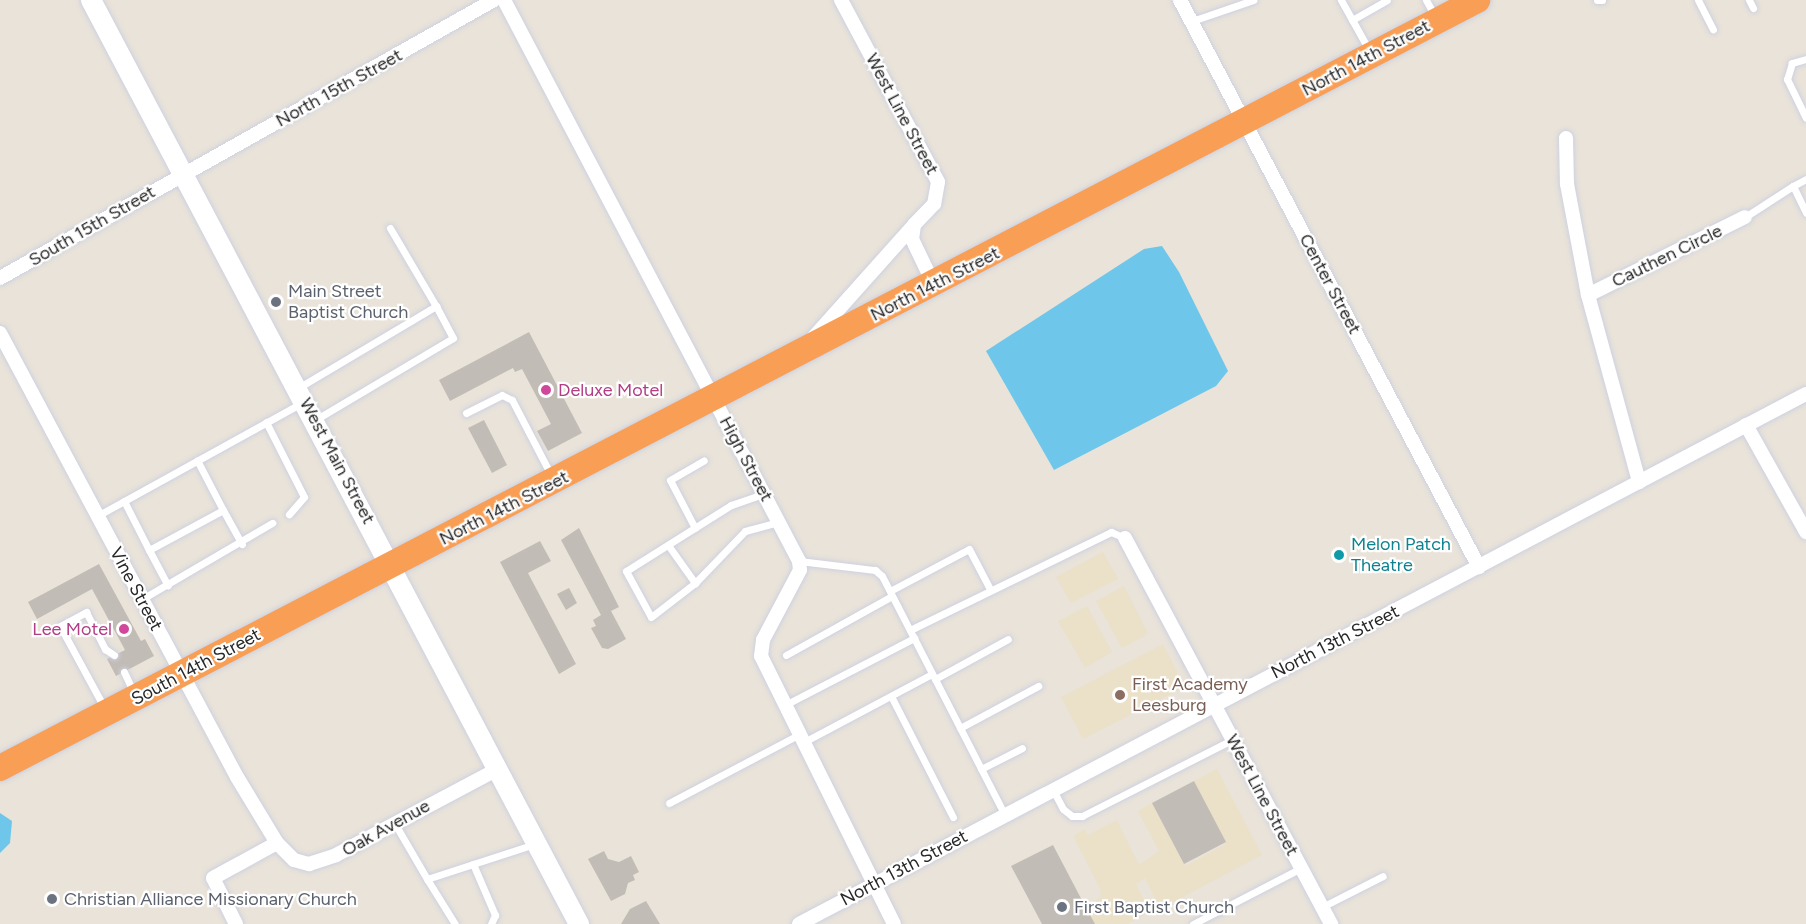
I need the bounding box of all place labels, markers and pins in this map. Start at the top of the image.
place label: Main Street Baptist Church [288,281,408,324]
marker: Main Street Baptist Church [269,295,283,309]
place label: Deluxe Motel [558,379,663,401]
marker: Deluxe Motel [539,383,553,397]
place label: Melon Patch Theatre [1351,534,1451,576]
marker: Melon Patch Theatre [1332,548,1346,562]
place label: Lee Motel [32,618,112,640]
marker: Lee Motel [117,622,131,636]
place label: First Academy Leesburg [1132,674,1248,716]
marker: First Academy Leesburg [1113,688,1127,702]
place label: Christian Alliance Missionary Church [64,888,357,910]
marker: Christian Alliance Missionary Church [45,892,59,906]
place label: First Baptist Church [1074,896,1234,918]
marker: First Baptist Church [1055,900,1069,914]

